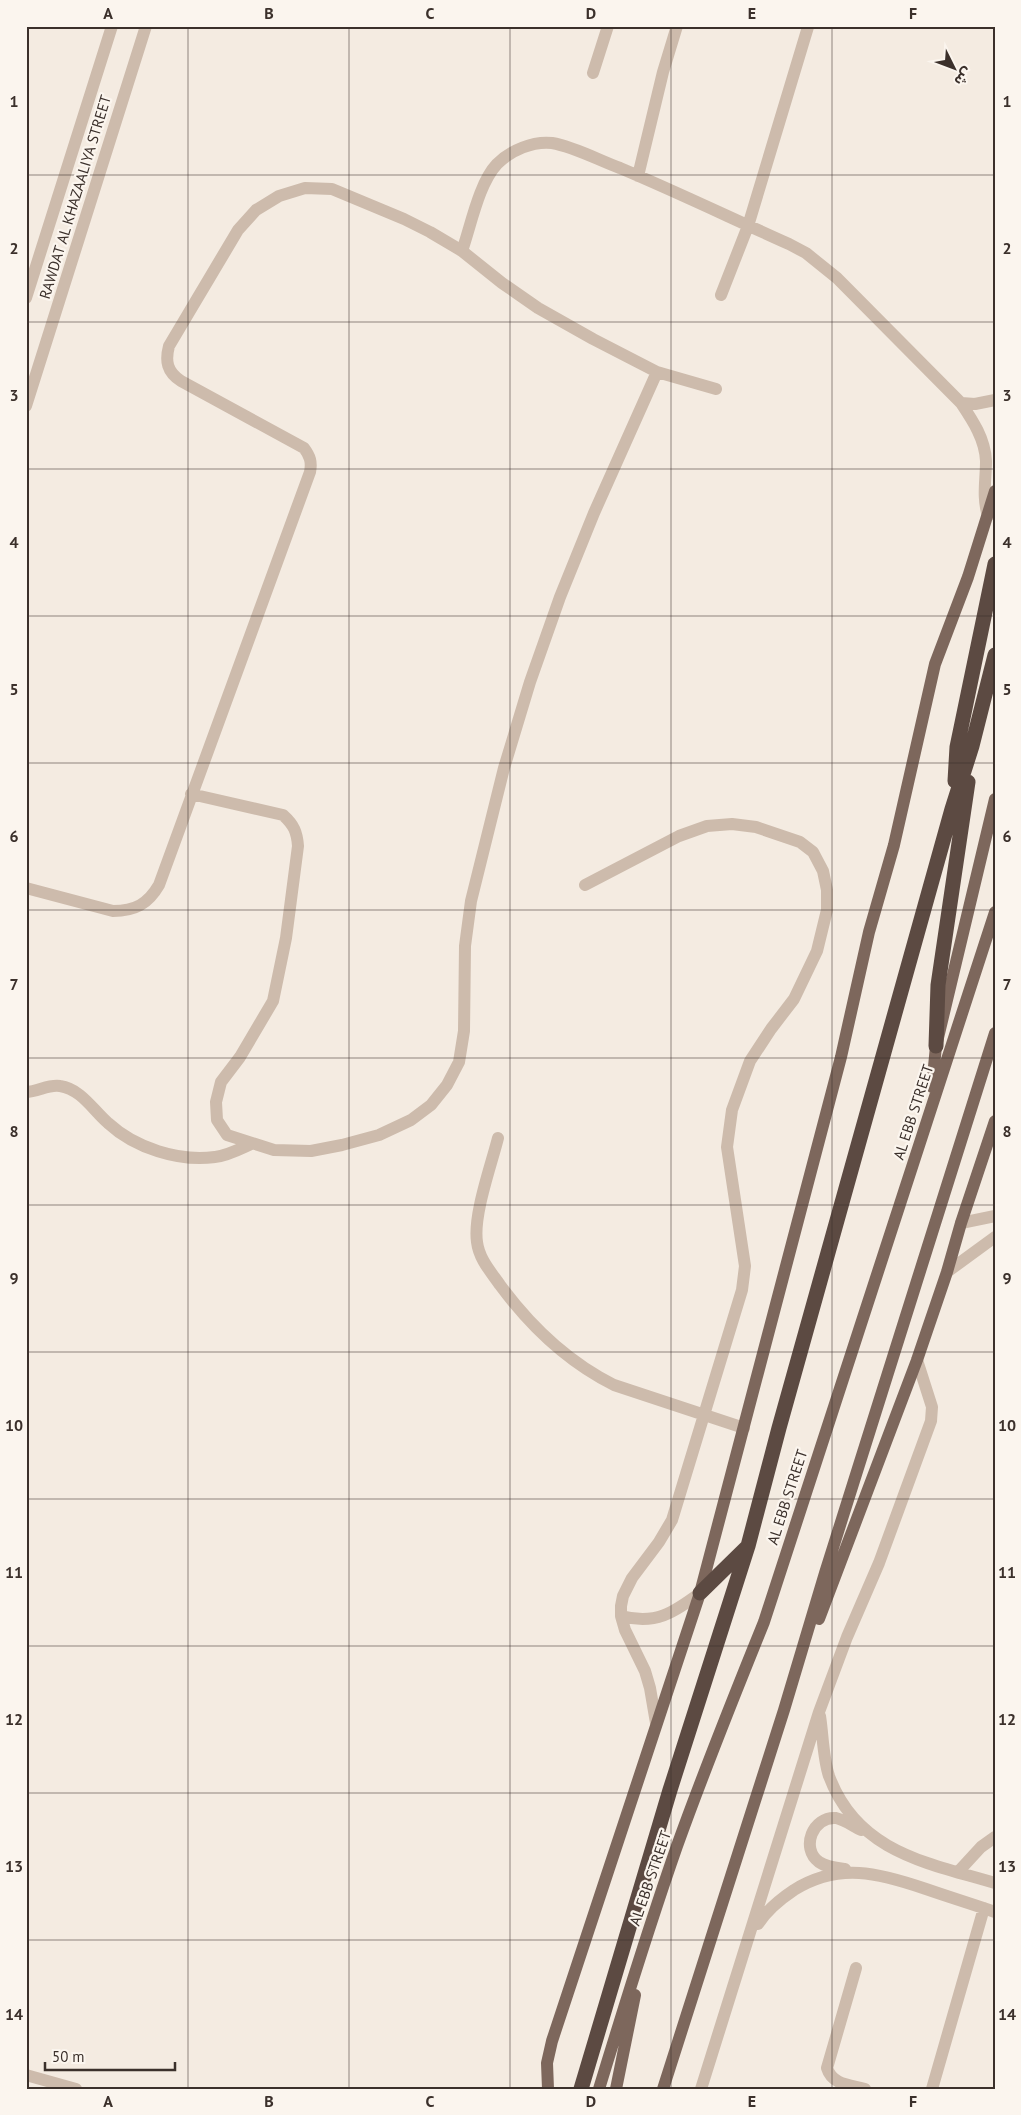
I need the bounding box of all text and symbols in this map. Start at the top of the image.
text: A [103,3,113,23]
text: B [264,3,274,23]
text: C [426,3,435,23]
text: D [586,3,596,23]
text: E [748,3,756,23]
text: F [909,3,917,23]
north arrow [928,42,978,92]
text: ش [951,64,977,90]
text: 1 [9,91,19,111]
text: 1 [1002,91,1012,111]
street label: RAWDAT AL KHAZAALIYA STREET [35,92,115,301]
text: 2 [9,238,19,258]
text: 2 [1002,238,1012,258]
text: 3 [9,385,19,405]
text: 3 [1002,385,1012,405]
text: 4 [9,532,19,552]
text: 4 [1002,532,1012,552]
text: 5 [9,679,19,699]
text: 5 [1002,679,1012,699]
text: 6 [9,826,19,846]
text: 6 [1002,826,1012,846]
text: 7 [9,974,19,994]
text: 7 [1002,974,1012,994]
street label: AL EBB STREET [889,1061,938,1162]
text: 8 [9,1121,19,1141]
text: 8 [1002,1121,1012,1141]
text: 9 [9,1268,19,1288]
text: 9 [1002,1268,1012,1288]
text: 10 [5,1415,23,1435]
text: 10 [998,1415,1016,1435]
street label: AL EBB STREET [763,1446,812,1547]
text: 11 [5,1562,23,1582]
text: 11 [998,1562,1016,1582]
text: 12 [5,1709,23,1729]
text: 12 [998,1709,1016,1729]
street label: AL EBB STREET [625,1827,675,1928]
text: 13 [5,1856,23,1876]
text: 13 [998,1856,1016,1876]
text: 14 [5,2004,23,2024]
text: 14 [998,2004,1016,2024]
scale bar [45,2040,175,2072]
text: 50 m [52,2047,85,2066]
text: A [103,2091,113,2111]
text: B [264,2091,274,2111]
text: C [426,2091,435,2111]
text: D [586,2091,596,2111]
text: E [748,2091,756,2111]
text: F [909,2091,917,2111]

